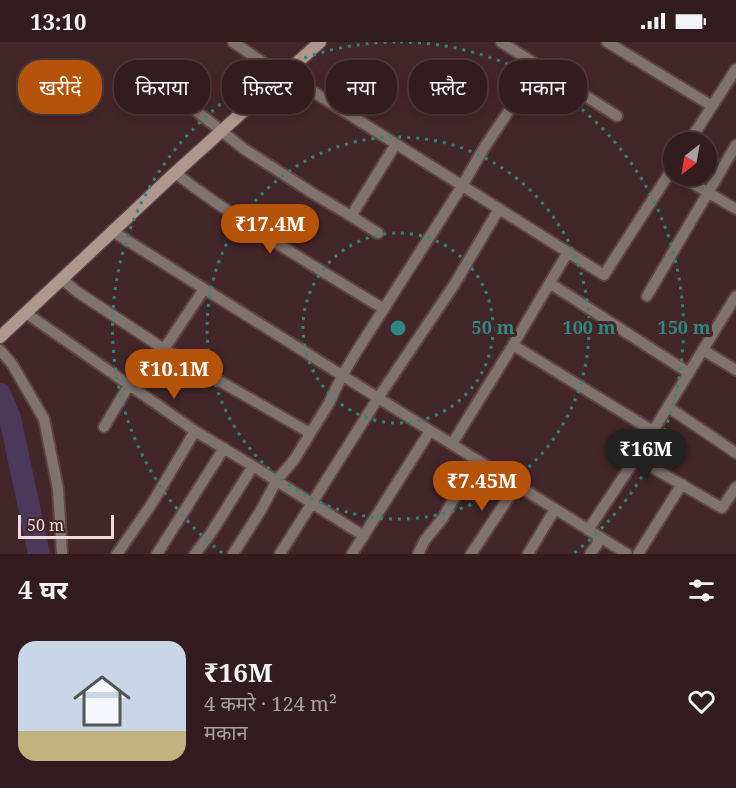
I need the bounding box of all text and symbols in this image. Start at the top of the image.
text: 13:10 [30,6,86,36]
chip: खरीदें [18,60,102,114]
chip: किराया [114,60,210,114]
chip: फ़िल्टर [222,60,314,114]
chip: नया [326,60,397,114]
chip: फ़्लैट [409,60,487,114]
chip: मकान [499,60,587,114]
north arrow [663,132,717,186]
map controls [663,132,717,186]
pin: ₹17.4M [221,204,319,255]
text: ₹17.4M [235,210,305,237]
text: 50 m [472,315,515,339]
text: 100 m [563,315,616,339]
text: 150 m [658,315,711,339]
centre of rings [388,318,408,338]
pin: ₹10.1M [125,349,223,400]
text: ₹10.1M [139,355,209,382]
pin: ₹16M [610,429,682,480]
text: ₹16M [620,435,672,462]
pin: ₹7.45M [433,461,531,512]
text: ₹7.45M [447,467,517,494]
scale bar [18,512,114,540]
text: 50 m [27,514,64,536]
text: 4 घर [18,571,68,607]
icon: filters [685,574,718,607]
text: ₹16M [204,654,273,690]
icon: home [66,665,138,737]
icon: heart [685,685,718,718]
text: 4 कमरे · 124 m² [204,690,337,717]
text: मकान [204,719,248,746]

